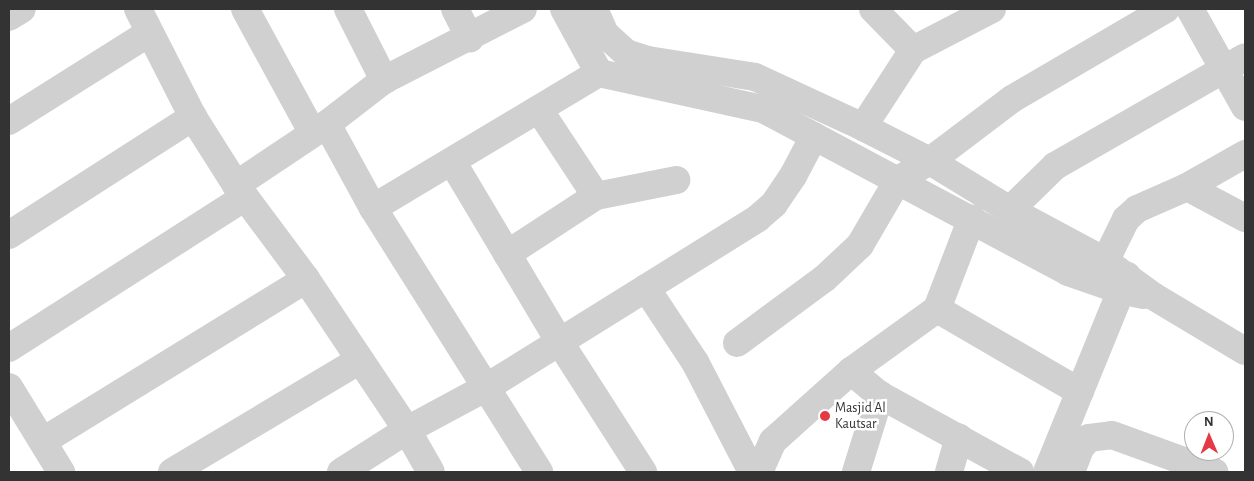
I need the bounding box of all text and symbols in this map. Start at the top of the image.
place label: Masjid Al Kautsar [835,400,886,432]
marker: Masjid Al Kautsar [819,410,831,422]
north arrow [1184,411,1234,461]
text: N [1204,415,1214,429]

